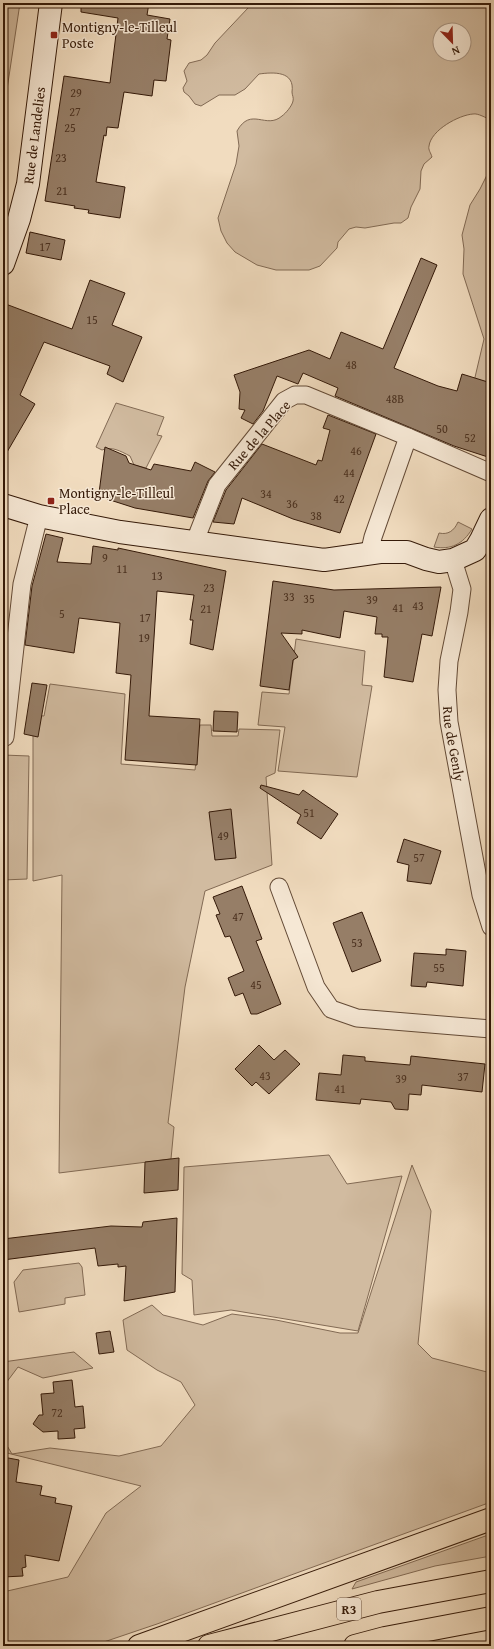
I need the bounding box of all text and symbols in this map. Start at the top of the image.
place label: Montigny-le-Tilleul Poste [62,17,177,53]
north arrow [432,22,472,62]
marker: Montigny-le-Tilleul Poste [49,30,59,40]
text: N [449,42,462,60]
house number: 29 [70,84,82,101]
street label: Rue de Landelies [18,85,50,185]
house number: 27 [69,103,81,120]
house number: 25 [64,119,76,136]
house number: 23 [55,149,67,166]
house number: 21 [56,182,68,199]
house number: 17 [39,238,51,255]
house number: 15 [86,311,98,328]
house number: 48 [345,356,357,373]
house number: 48B [386,390,404,407]
street label: Rue de la Place [223,395,295,474]
house number: 50 [436,420,448,437]
house number: 52 [464,429,476,446]
house number: 46 [350,442,362,459]
house number: 44 [343,464,355,481]
place label: Montigny-le-Tilleul Place [59,483,174,519]
house number: 34 [260,485,272,502]
house number: 42 [333,490,345,507]
house number: 36 [286,495,298,512]
marker: Montigny-le-Tilleul Place [46,496,56,506]
house number: 38 [310,507,322,524]
house number: 9 [102,549,108,566]
house number: 11 [116,560,128,577]
house number: 13 [151,567,163,584]
house number: 23 [203,579,215,596]
house number: 33 [283,588,295,605]
house number: 35 [303,590,315,607]
house number: 39 [366,591,378,608]
house number: 43 [412,597,424,614]
house number: 41 [392,599,404,616]
house number: 21 [200,600,212,617]
house number: 5 [59,605,65,622]
house number: 17 [139,609,151,626]
house number: 19 [138,629,150,646]
street label: Rue de Genly [438,706,470,783]
house number: 51 [303,804,315,821]
house number: 49 [217,827,229,844]
house number: 57 [413,849,425,866]
house number: 47 [232,908,244,925]
house number: 53 [351,934,363,951]
house number: 55 [433,959,445,976]
house number: 45 [250,976,262,993]
house number: 43 [259,1067,271,1084]
house number: 37 [457,1068,469,1085]
house number: 39 [395,1070,407,1087]
house number: 41 [334,1080,346,1097]
house number: 72 [51,1404,63,1421]
road number: R3 [337,1598,361,1620]

